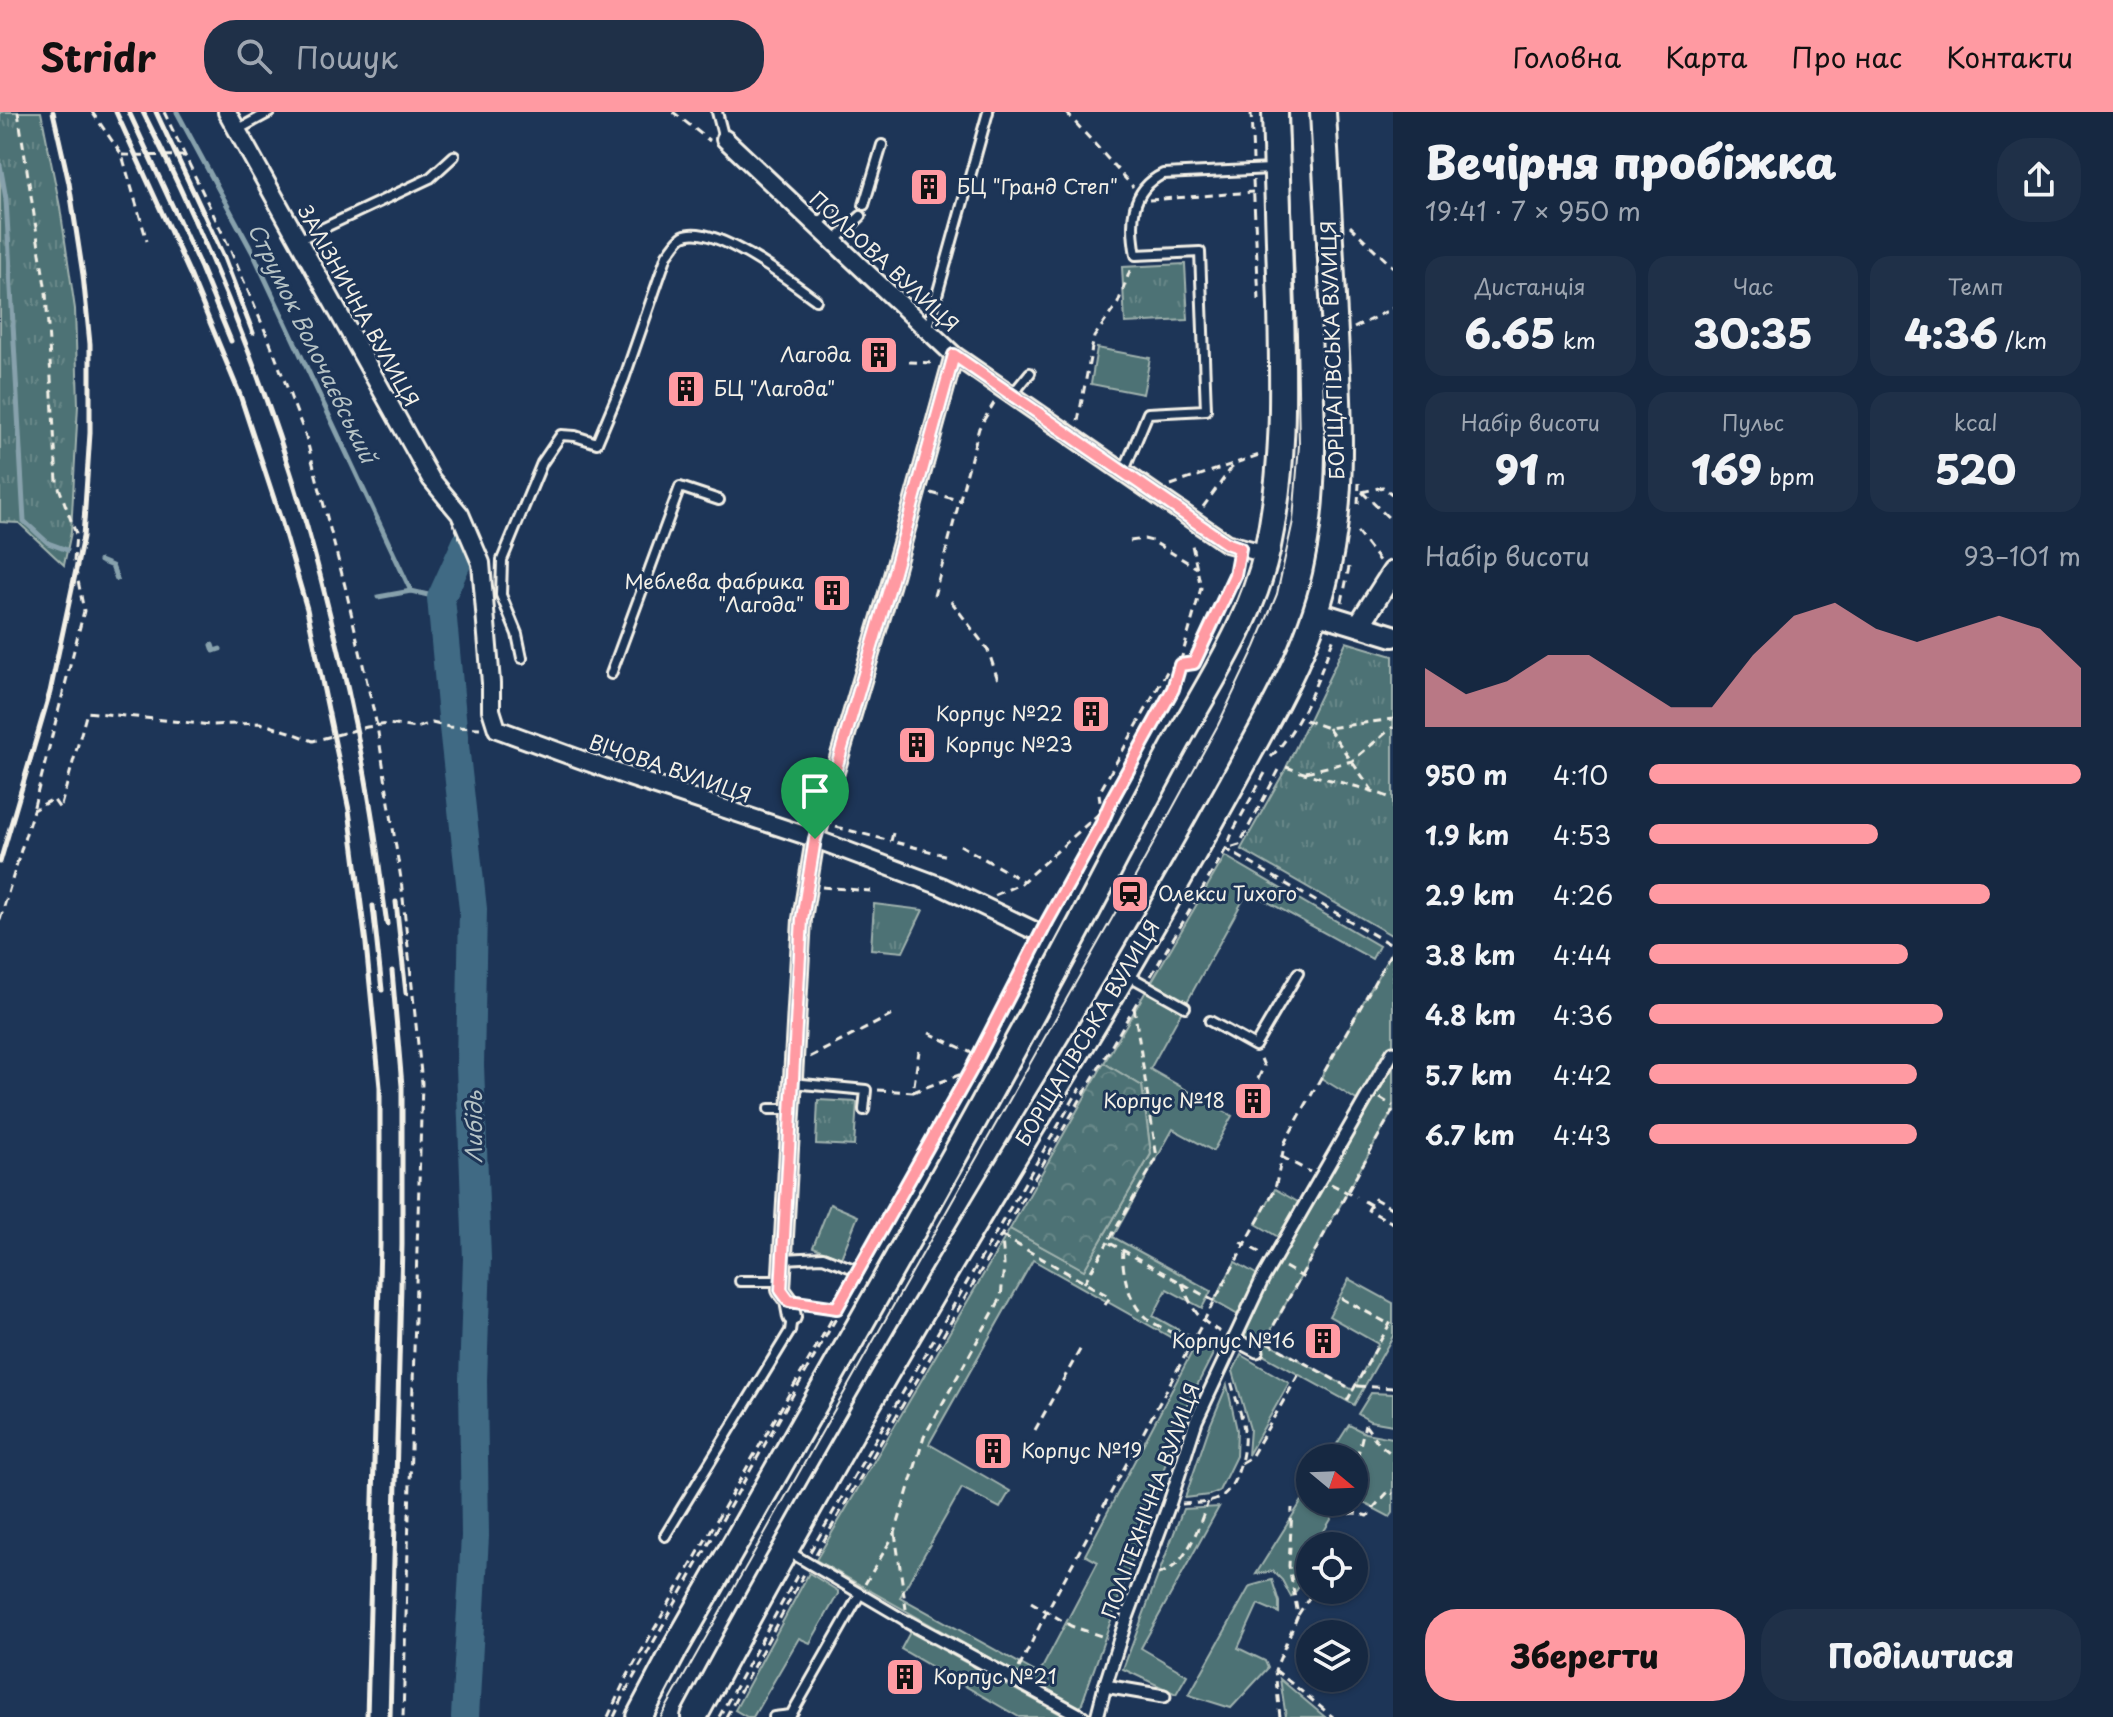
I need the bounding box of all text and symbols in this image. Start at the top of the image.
search box [204,20,764,92]
text: Stridr [40,28,156,85]
icon: search [232,34,276,78]
text: Пошук [296,34,398,79]
text: Головна [1512,35,1621,78]
text: Карта [1665,35,1747,78]
text: Про нас [1791,35,1902,78]
text: Контакти [1946,35,2073,78]
text: Вечірня пробіжка [1425,128,1837,194]
button: share [1997,138,2081,222]
building icon: БЦ "Гранд Степ" [908,166,950,208]
place label: БЦ "Гранд Степ" [957,171,1118,201]
street label: ПОЛЬОВА ВУЛИЦЯ [803,184,966,339]
text: 19:41 · 7 × 950 m [1425,191,1641,230]
street label: ЗАЛІЗНИЧНА ВУЛИЦЯ [291,199,427,412]
water label: Струмок Волочаєвський [241,217,387,470]
street label: БОРЩАГІВСЬКА ВУЛИЦЯ [1312,220,1352,480]
text: Дистанція [1475,269,1586,302]
text: Час [1733,269,1773,302]
text: Темп [1948,269,2003,302]
text: 6.65 [1465,302,1556,363]
text: 30:35 [1693,302,1813,363]
text: 4:36 [1904,302,1998,363]
text: km [1556,323,1596,356]
text: /km [1998,323,2047,356]
building icon: Лагода [858,334,900,376]
place label: Лагода [780,339,852,369]
building icon: БЦ "Лагода" [665,368,707,410]
place label: БЦ "Лагода" [714,373,835,403]
text: Набір висоти [1461,405,1600,438]
text: Пульс [1722,405,1784,438]
text: kcal [1954,405,1998,438]
text: 91 [1495,438,1538,499]
text: 169 [1691,438,1762,499]
text: 520 [1935,438,2016,499]
text: m [1538,459,1566,492]
text: bpm [1762,459,1815,492]
text: Набір висоти [1425,536,1590,575]
text: 93–101 m [1964,536,2081,575]
place label: Меблева фабрика "Лагода" [625,566,804,619]
building icon: Меблева фабрика "Лагода" [811,572,853,614]
building icon: Корпус №22 [1070,693,1112,735]
place label: Корпус №22 [936,698,1063,728]
building icon: Корпус №23 [896,724,938,766]
street label: ВІЧОВА ВУЛИЦЯ [585,726,755,810]
place label: Корпус №23 [945,729,1073,759]
text: 950 m [1425,755,1507,794]
text: 4:10 [1553,755,1608,794]
pin [781,757,849,839]
icon: arrive [793,769,837,813]
text: 1.9 km [1425,815,1509,854]
text: 4:53 [1553,815,1611,854]
station icon: Олекси Тихого [1109,873,1151,915]
text: 2.9 km [1425,875,1515,914]
text: 4:26 [1553,875,1613,914]
place label: Олекси Тихого [1158,878,1297,908]
street label: БОРЩАГІВСЬКА ВУЛИЦЯ [1008,914,1167,1151]
text: 3.8 km [1425,935,1516,974]
text: 4:44 [1553,935,1612,974]
text: 4.8 km [1425,995,1516,1034]
text: 4:36 [1553,995,1613,1034]
text: 5.7 km [1425,1055,1512,1094]
text: 4:42 [1553,1055,1612,1094]
building icon: Корпус №18 [1232,1080,1274,1122]
place label: Корпус №18 [1103,1085,1225,1115]
water label: Либідь [456,1089,489,1163]
text: 6.7 km [1425,1115,1515,1154]
text: 4:43 [1553,1115,1611,1154]
building icon: Корпус №16 [1302,1320,1344,1362]
place label: Корпус №16 [1171,1325,1295,1355]
street label: ПОЛІТЕХНІЧНА ВУЛИЦЯ [1093,1379,1207,1623]
building icon: Корпус №19 [972,1430,1014,1472]
place label: Корпус №19 [1021,1435,1142,1465]
north arrow [1296,1444,1368,1516]
map controls [1296,1444,1368,1692]
button: locate [1296,1532,1368,1604]
button: Зберегти [1425,1609,1745,1701]
button: Поділитися [1761,1609,2081,1701]
button: layers [1296,1620,1368,1692]
building icon: Корпус №21 [884,1656,926,1698]
place label: Корпус №21 [933,1661,1057,1691]

